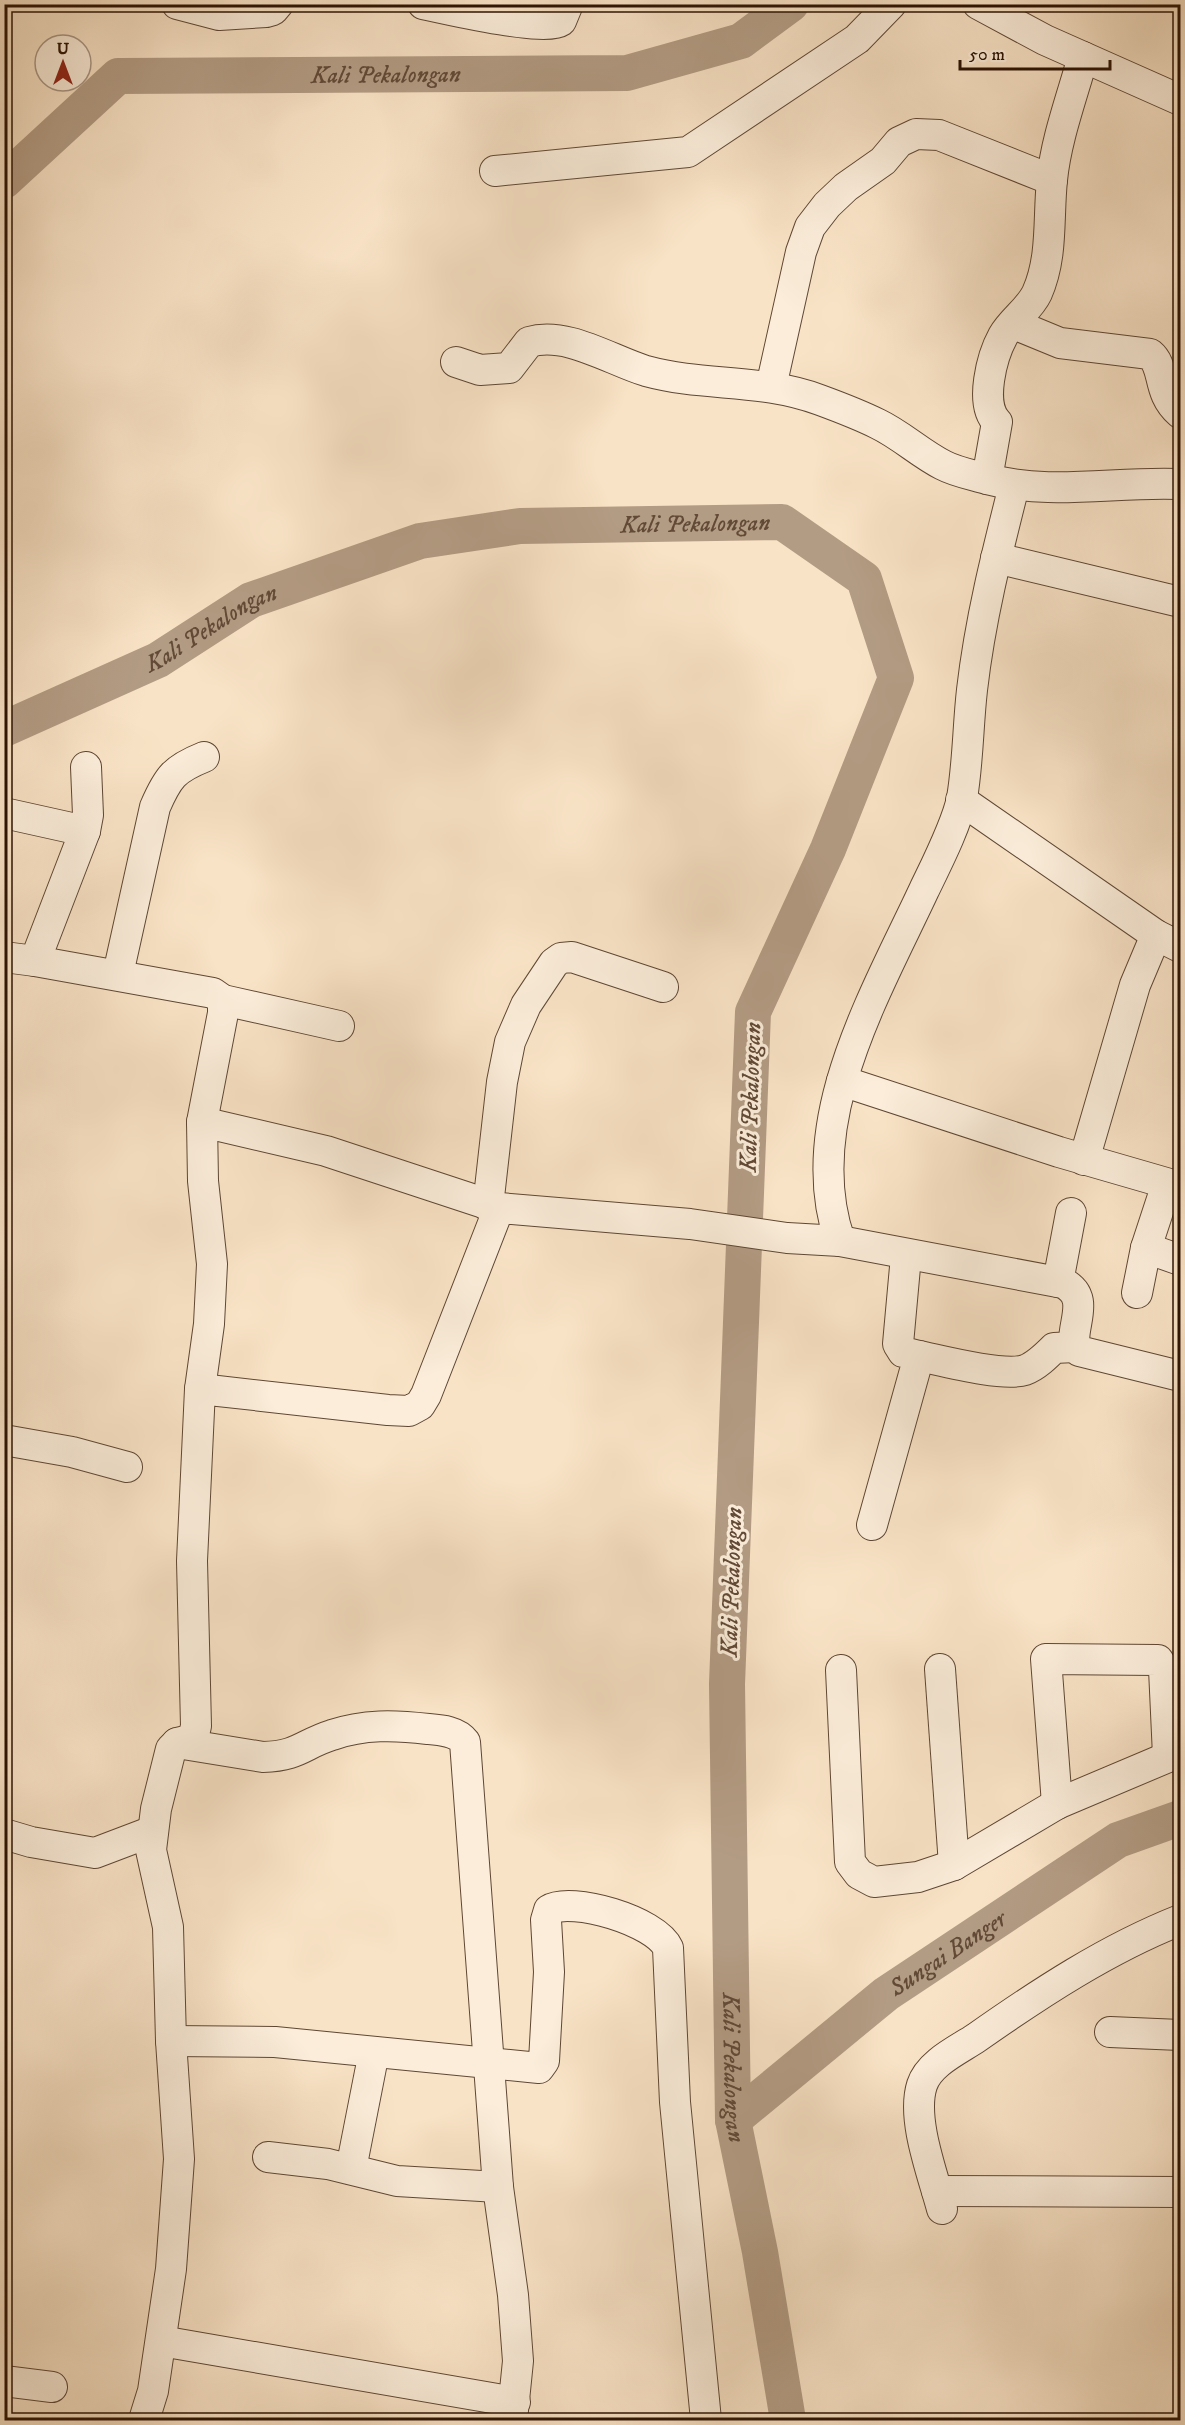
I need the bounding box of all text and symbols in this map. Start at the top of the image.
north arrow [33,33,93,93]
scale bar [960,33,1110,71]
text: U [57,39,70,59]
text: 50 m [969,44,1005,66]
water label: Kali Pekalongan [310,60,461,91]
water label: Kali Pekalongan [619,508,771,540]
water label: Kali Pekalongan [140,578,281,680]
water label: Kali Pekalongan [733,1022,769,1173]
water label: Kali Pekalongan [714,1507,750,1658]
water label: Sungai Banger [883,1903,1014,2004]
water label: Kali Pekalongan [715,1991,751,2145]

